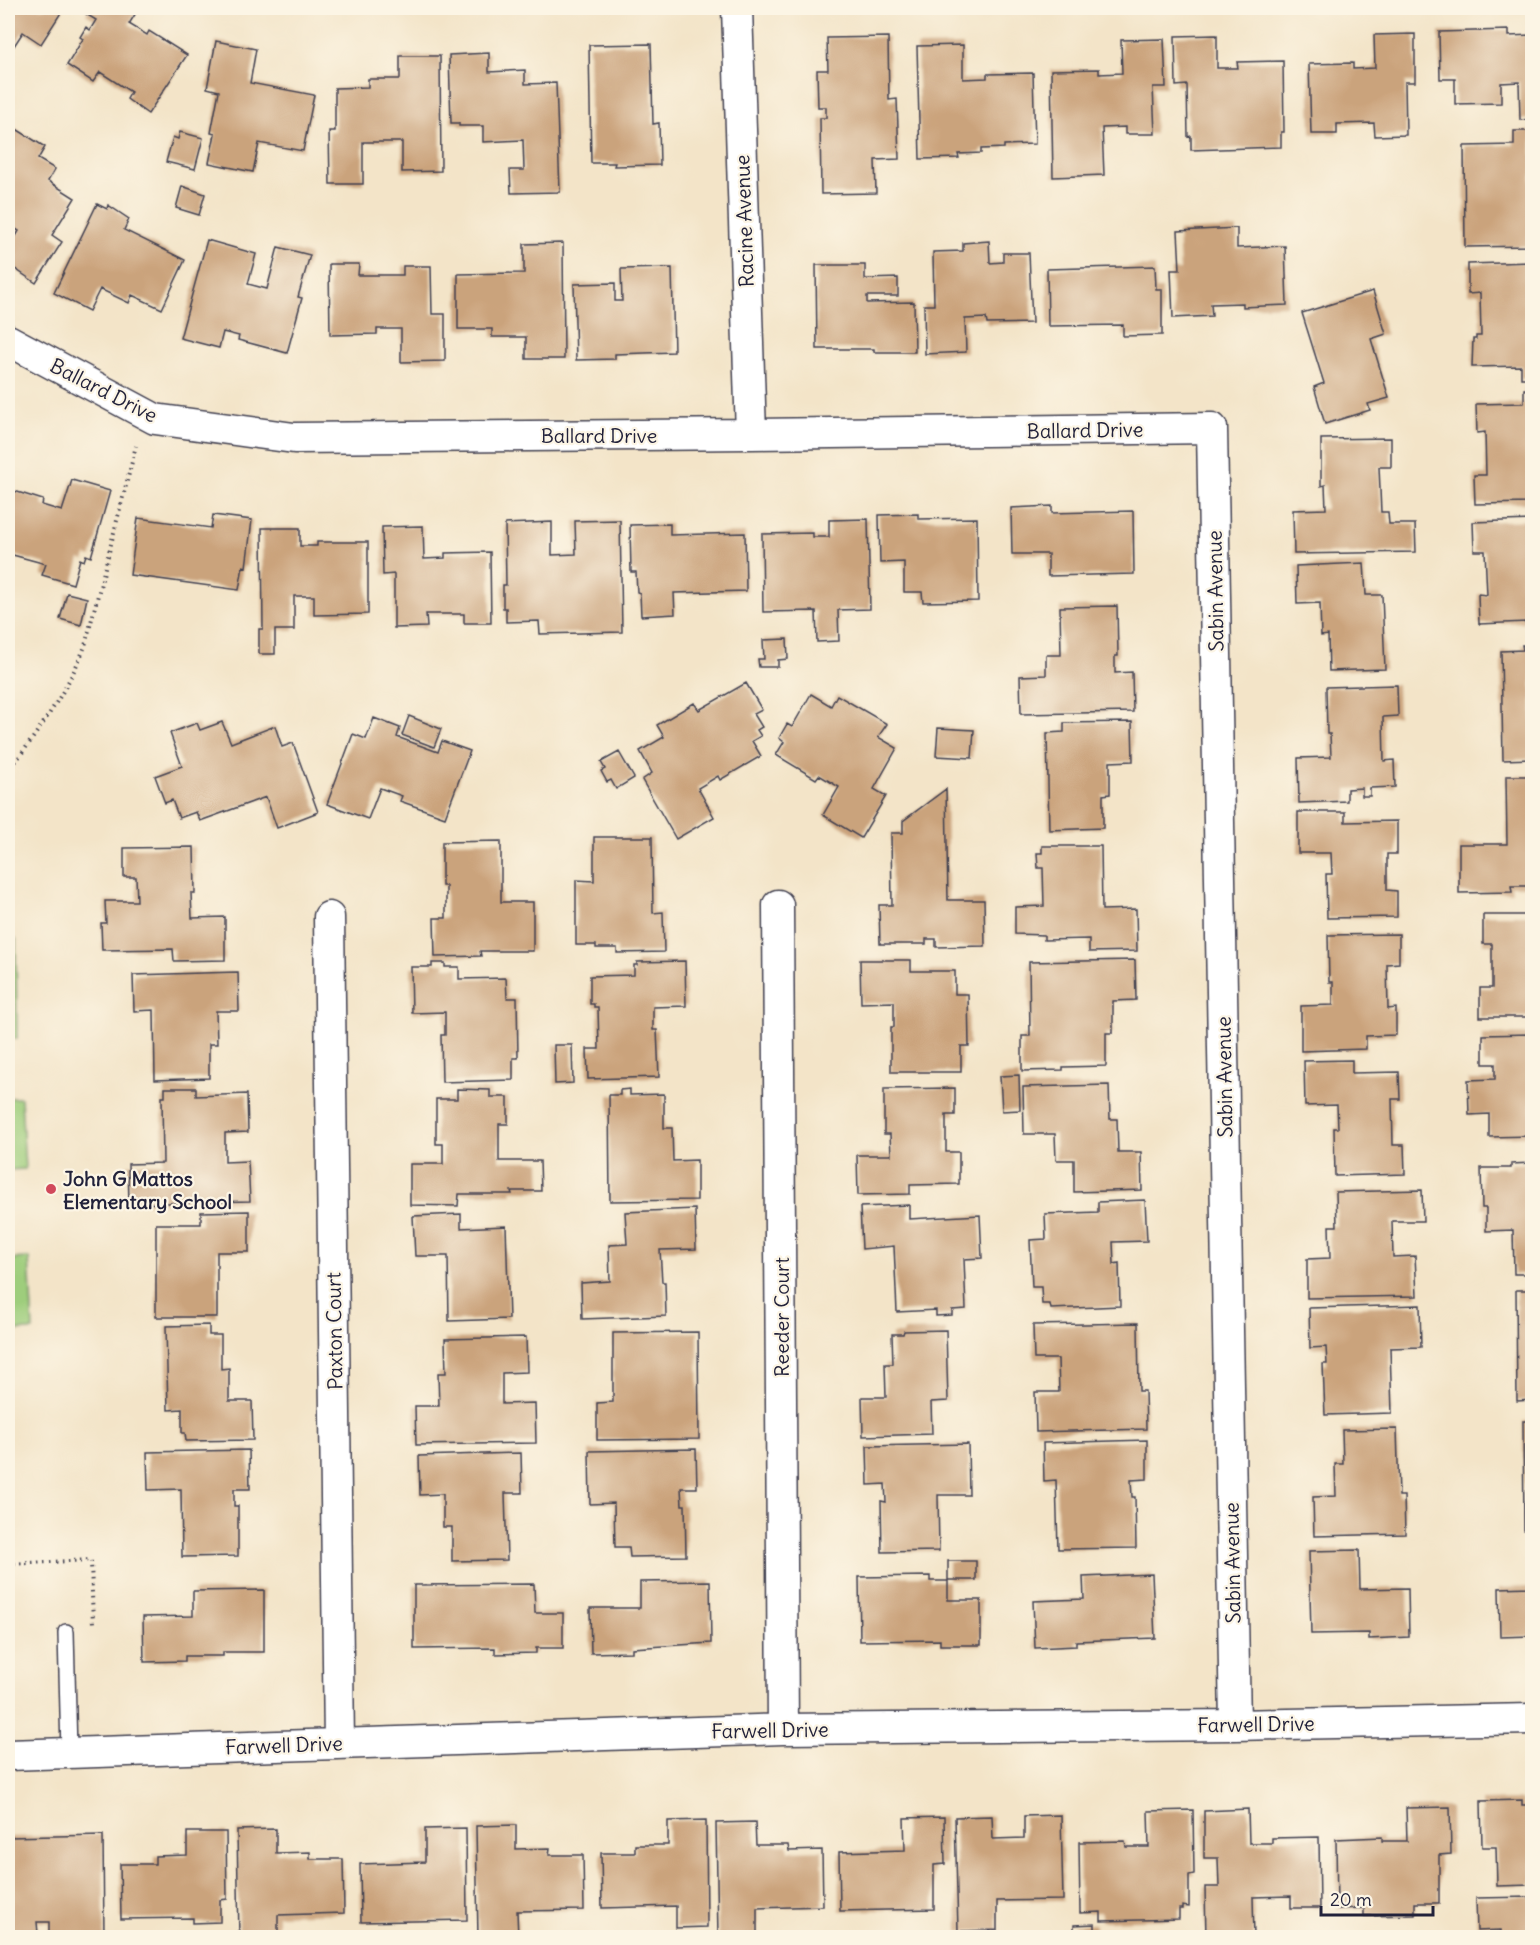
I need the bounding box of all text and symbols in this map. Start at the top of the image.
street label: Racine Avenue [729,154,759,288]
street label: Ballard Drive [46,352,162,428]
street label: Ballard Drive [1026,416,1144,444]
street label: Ballard Drive [541,423,657,448]
street label: Sabin Avenue [1201,530,1229,652]
street label: Sabin Avenue [1210,1016,1238,1138]
place label: John G Mattos Elementary School [63,1166,232,1214]
marker: John G Mattos Elementary School [44,1182,58,1196]
street label: Reeder Court [769,1257,794,1377]
street label: Paxton Court [320,1272,348,1390]
street label: Sabin Avenue [1218,1502,1246,1624]
street label: Farwell Drive [1197,1710,1315,1738]
street label: Farwell Drive [711,1716,829,1744]
street label: Farwell Drive [225,1730,343,1760]
scale bar [1321,1879,1434,1917]
text: 20 m [1330,1888,1372,1911]

